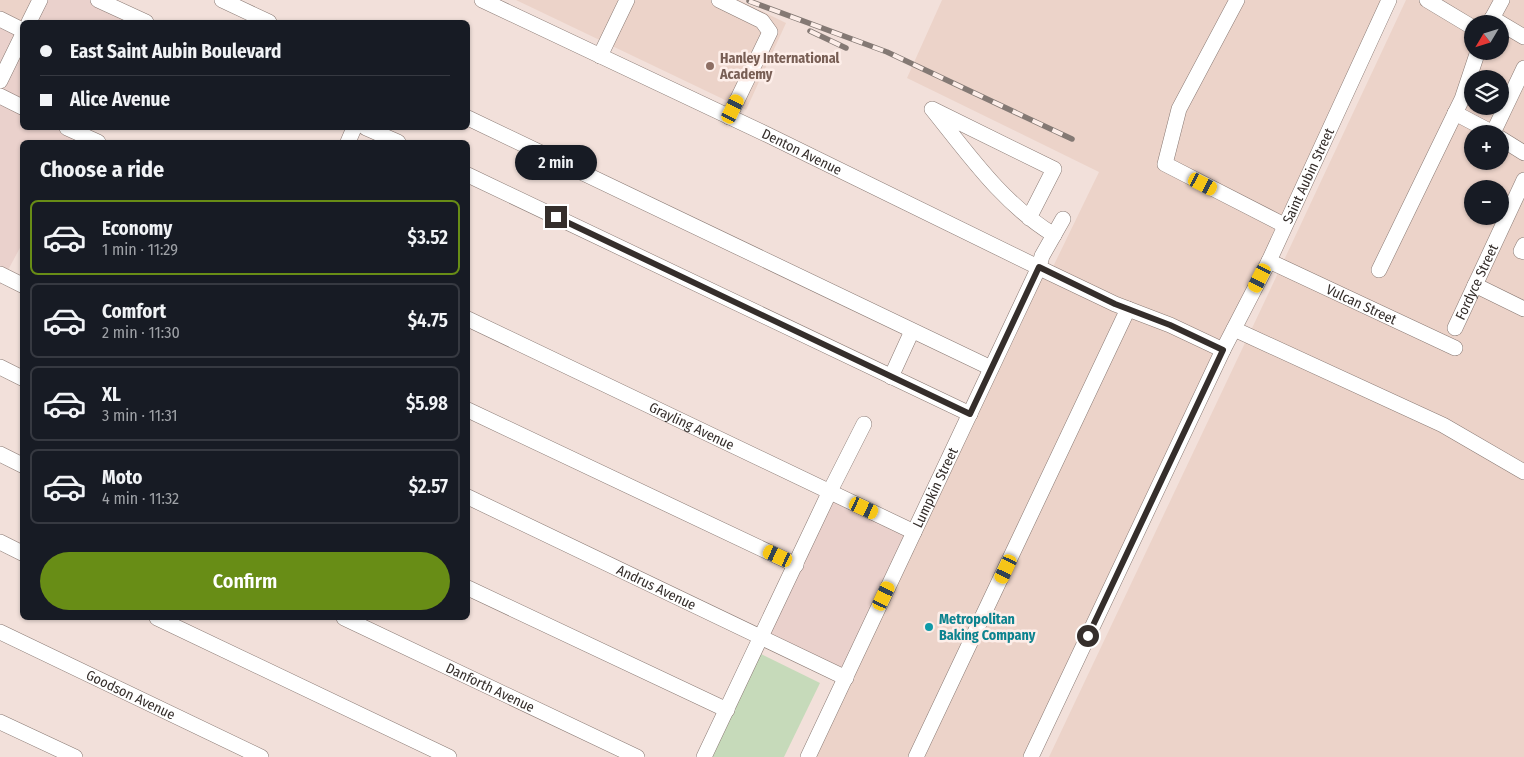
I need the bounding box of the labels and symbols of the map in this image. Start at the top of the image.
north arrow [1464,15,1509,60]
place label: Hanley International Academy [719,50,840,83]
marker: Hanley International Academy [704,60,716,72]
car [719,92,746,126]
street label: Denton Avenue [759,125,845,178]
street label: Saint Aubin Street [1279,125,1338,226]
callout: 2 min [515,144,597,180]
car [1186,171,1219,197]
route end [545,206,567,228]
street label: Fordyce Street [1452,241,1502,322]
car [1246,261,1273,295]
street label: Vulcan Street [1324,280,1400,328]
street label: Grayling Avenue [647,398,737,453]
street label: Lumpkin Street [909,444,961,530]
car [847,495,880,521]
car [761,543,794,569]
car [992,552,1019,586]
street label: Andrus Avenue [614,561,699,614]
car [870,579,897,613]
place label: Metropolitan Baking Company [939,611,1036,644]
marker: Metropolitan Baking Company [923,621,935,633]
route start [1077,625,1099,647]
street label: Danforth Avenue [443,659,537,716]
street label: Goodson Avenue [84,666,178,723]

